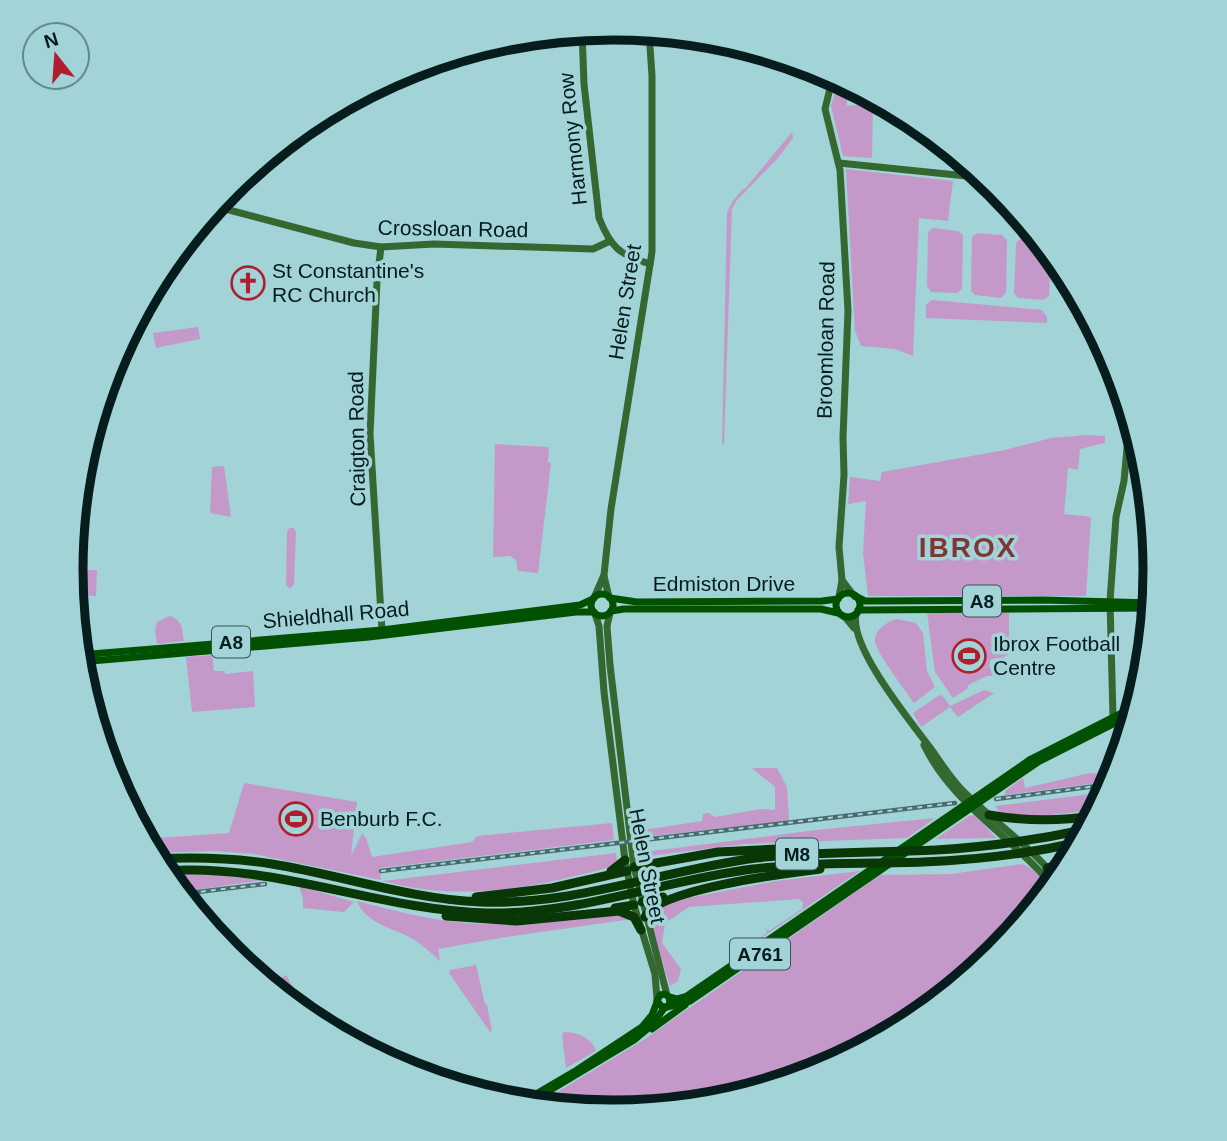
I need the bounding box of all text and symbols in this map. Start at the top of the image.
north arrow [21,21,91,91]
text: N [42,28,61,52]
street label: Harmony Row [554,71,591,206]
street label: Crossloan Road [378,216,528,241]
street label: Helen Street [604,242,645,361]
place label: St Constantine's RC Church [272,259,424,306]
street label: Broomloan Road [813,261,838,419]
church icon: St Constantine's RC Church [229,264,267,302]
street label: Craigton Road [344,371,369,507]
district label: IBROX [919,532,1017,563]
street label: Edmiston Drive [653,572,795,595]
road number: A8 [963,586,1001,616]
street label: Shieldhall Road [262,597,410,632]
road number: A8 [212,626,250,657]
place label: Ibrox Football Centre [993,632,1120,679]
sports icon: Ibrox Football Centre [950,637,988,675]
sports icon: Benburb F.C. [277,800,315,838]
street label: Helen Street [625,806,670,926]
place label: Benburb F.C. [320,807,443,830]
road number: M8 [776,838,818,870]
road number: A761 [730,938,790,970]

